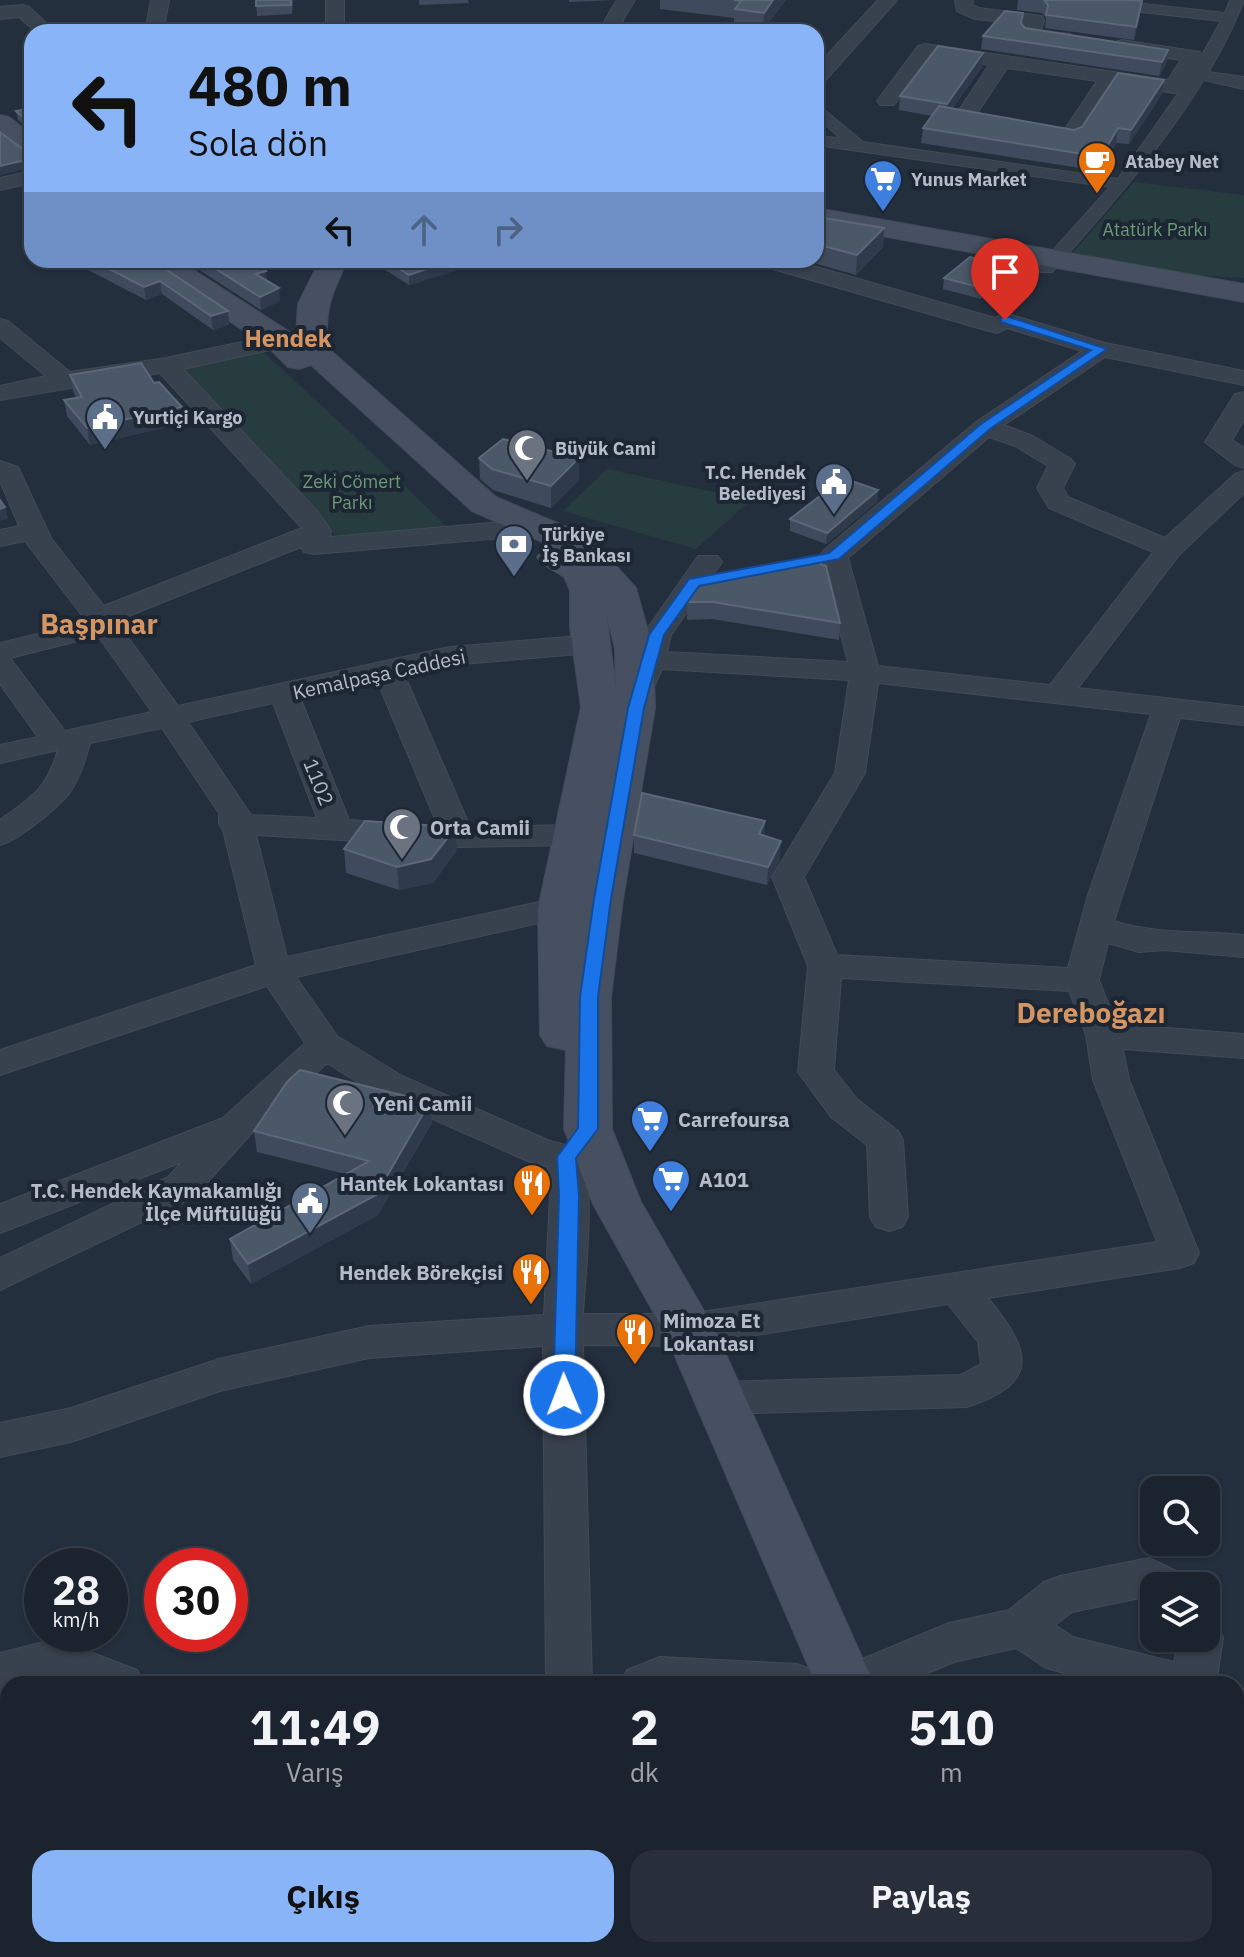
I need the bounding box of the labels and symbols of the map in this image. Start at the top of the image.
cafe icon: Atabey Net [1076,140,1118,195]
place label: Atabey Net [1125,150,1219,173]
supermarket icon: Yunus Market [862,158,904,213]
place label: Yunus Market [911,168,1027,191]
park label: Atatürk Parkı [1102,218,1208,241]
pin [971,238,1039,320]
district label: Hendek [244,322,332,354]
public building icon: Yurtiçi Kargo [84,396,126,451]
place label: Yurtiçi Kargo [133,406,242,429]
mosque icon: Büyük Cami [506,427,548,482]
place label: Büyük Cami [555,437,656,460]
place label: T.C. Hendek Belediyesi [705,461,807,505]
public building icon: T.C. Hendek Belediyesi [813,461,855,516]
park label: Zeki Cömert Parkı [303,470,401,514]
bank icon: Türkiye İş Bankası [493,523,535,578]
place label: Türkiye İş Bankası [542,523,631,567]
district label: Başpınar [40,605,158,642]
street label: Kemalpaşa Caddesi [290,642,468,706]
street label: 1102 [297,755,341,809]
mosque icon: Orta Camii [381,806,423,861]
place label: Orta Camii [430,814,530,841]
district label: Dereboğazı [1016,994,1166,1031]
mosque icon: Yeni Camii [324,1082,366,1137]
place label: Yeni Camii [373,1090,472,1117]
supermarket icon: Carrefoursa [629,1098,671,1153]
place label: Carrefoursa [678,1106,790,1133]
supermarket icon: A101 [650,1158,692,1213]
restaurant icon: Hantek Lokantası [511,1162,553,1217]
place label: A101 [699,1166,749,1193]
place label: Hantek Lokantası [340,1170,504,1197]
place label: T.C. Hendek Kaymakamlığı İlçe Müftülüğü [31,1177,282,1227]
public building icon: T.C. Hendek Kaymakamlığı İlçe Müftülüğü [289,1180,331,1235]
restaurant icon: Hendek Börekçisi [510,1251,552,1306]
place label: Hendek Börekçisi [339,1259,503,1286]
place label: Mimoza Et Lokantası [663,1307,760,1357]
restaurant icon: Mimoza Et Lokantası [614,1311,656,1366]
position arrow [522,1353,606,1437]
speed limit sign: 30 [144,1548,248,1652]

